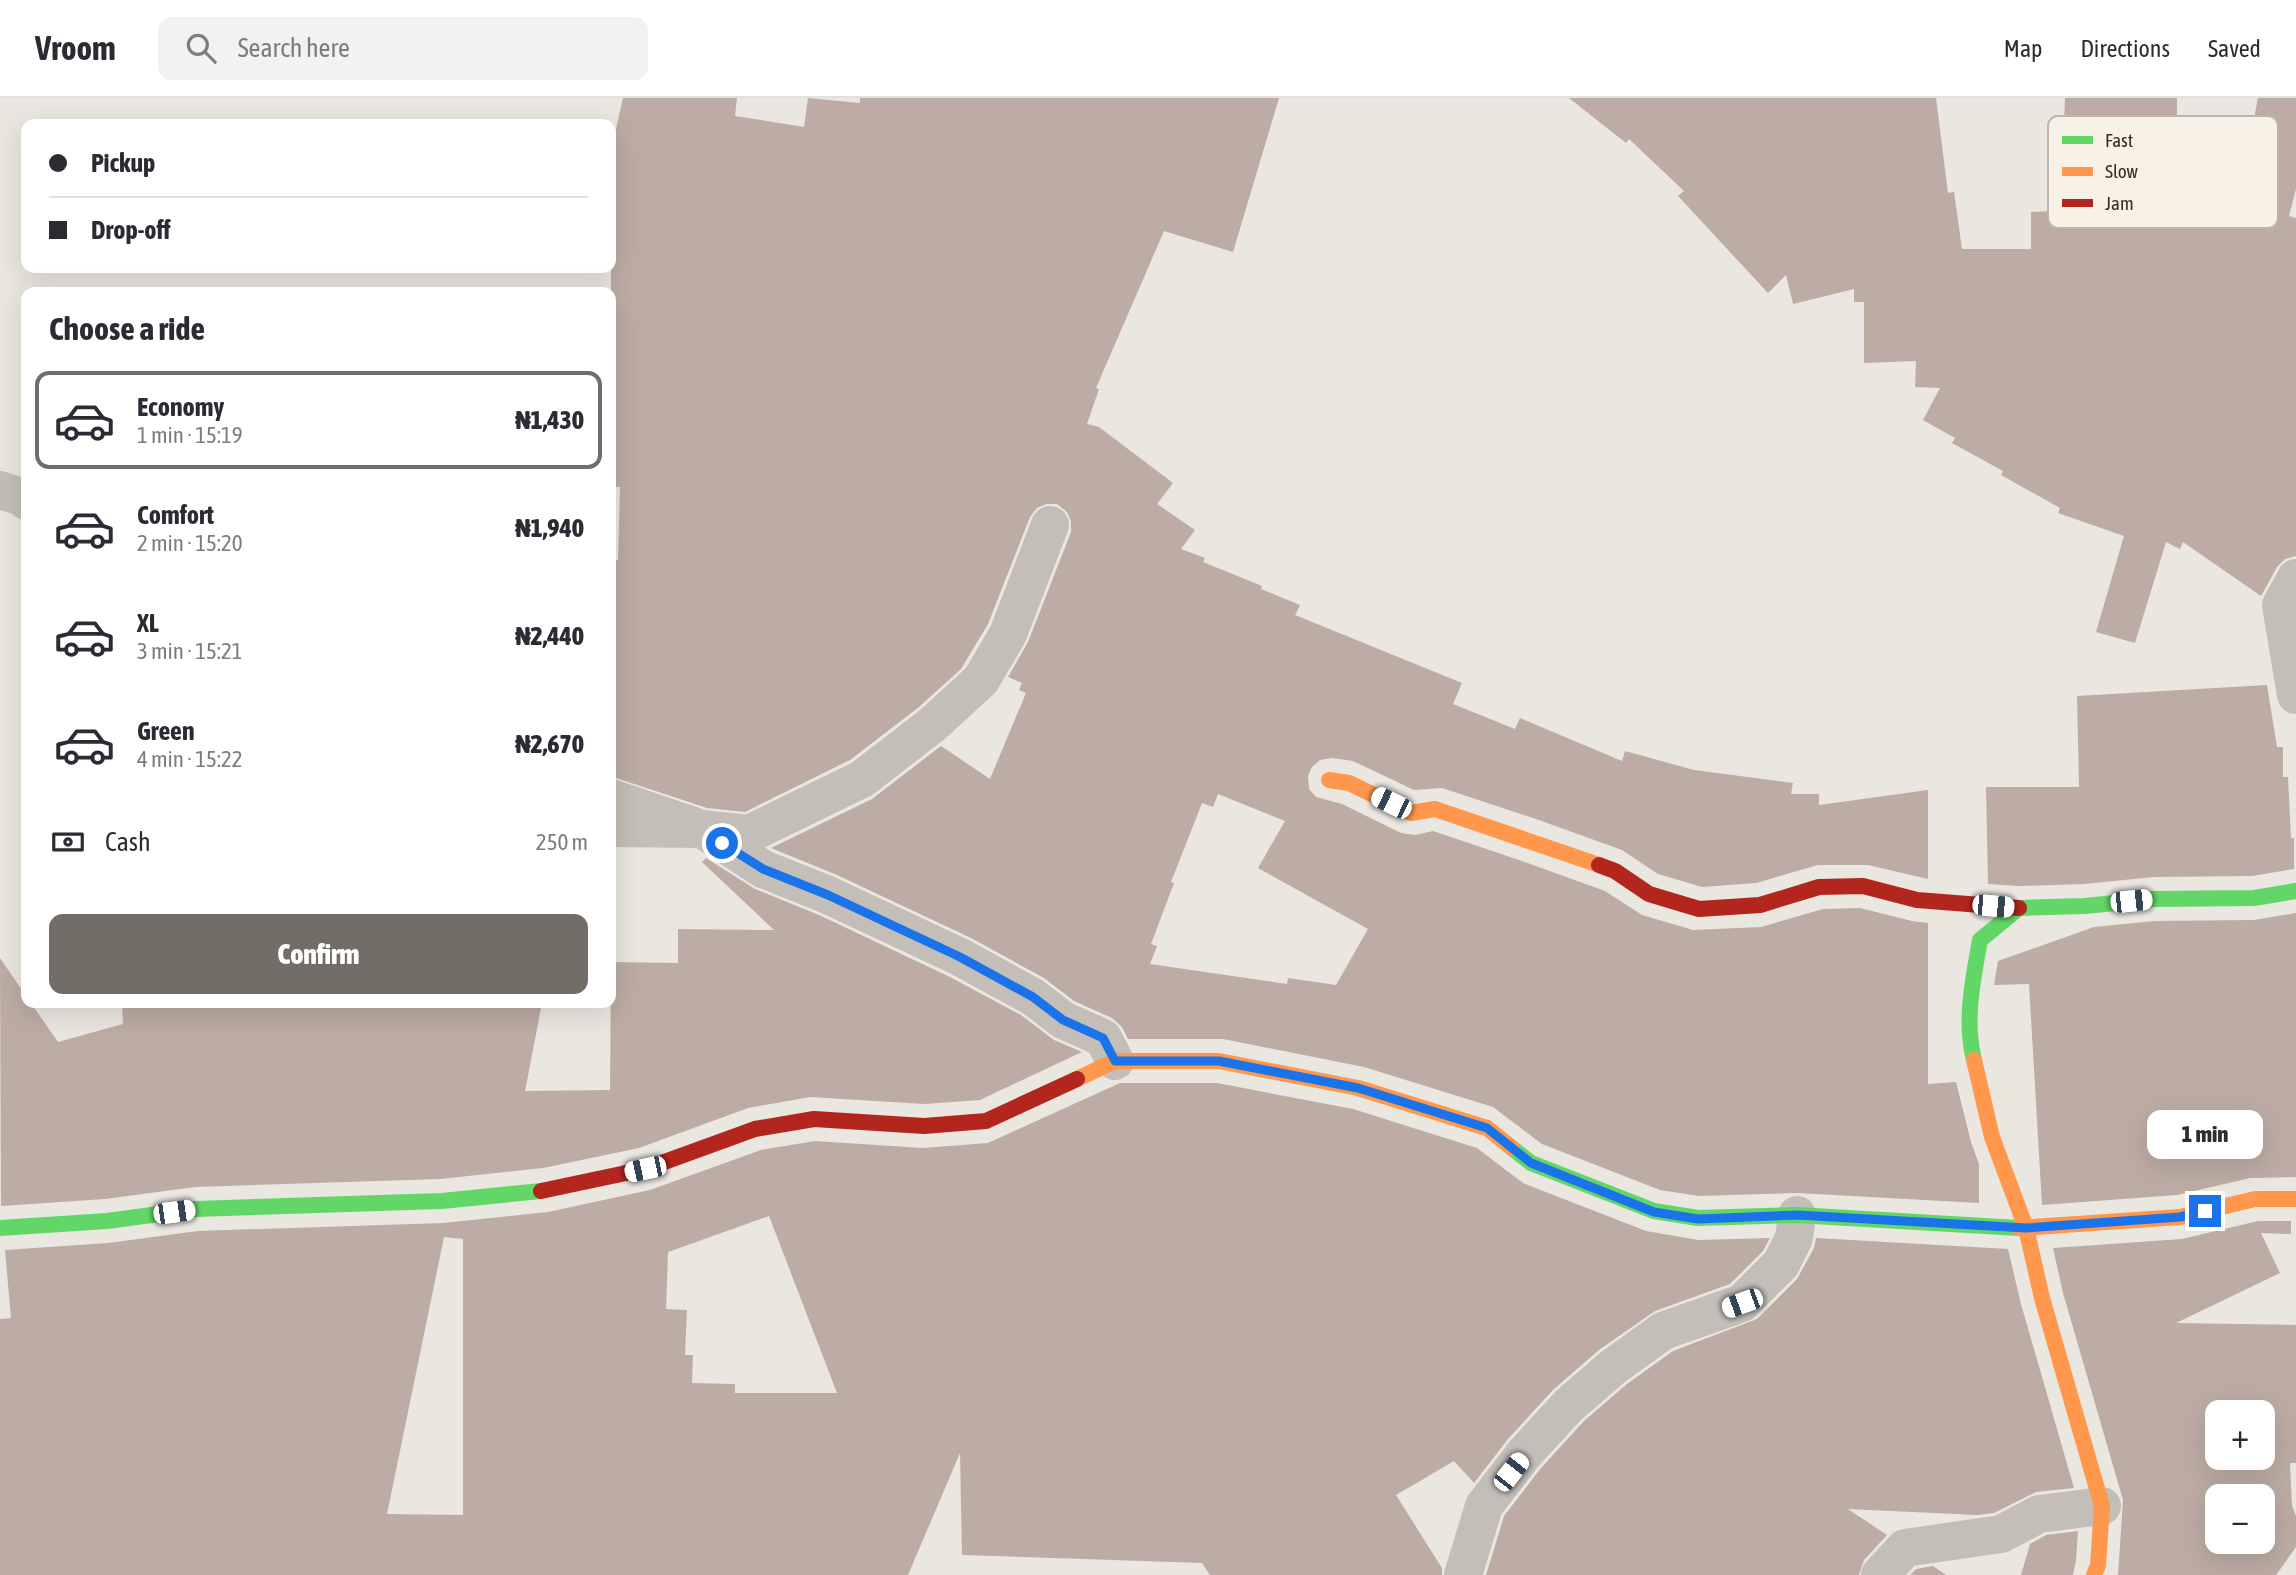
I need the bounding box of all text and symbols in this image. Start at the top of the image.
search box [158,17,648,80]
text: Vroom [35,29,116,67]
icon: search [182,29,220,67]
text: Search here [238,33,350,63]
text: Map [2004,35,2042,62]
text: Directions [2080,35,2170,62]
text: Saved [2208,35,2261,62]
legend [2048,116,2278,228]
text: Fast [2105,129,2133,151]
text: Pickup [91,148,155,178]
text: Slow [2105,160,2139,182]
text: Jam [2105,192,2134,214]
text: Drop-off [91,215,171,245]
text: Choose a ride [49,310,205,347]
icon: car [53,389,116,452]
text: Economy [137,392,224,422]
text: ₦1,430 [515,405,584,435]
text: 1 min · 15:19 [137,422,243,448]
icon: car [53,497,116,560]
text: Comfort [137,500,214,530]
text: ₦1,940 [515,513,584,543]
text: 2 min · 15:20 [137,530,243,556]
icon: car [53,605,116,668]
text: XL [137,608,159,638]
text: ₦2,440 [515,621,584,651]
text: 3 min · 15:21 [137,638,243,664]
icon: car [53,713,116,776]
text: Green [137,716,195,746]
text: ₦2,670 [515,729,584,759]
text: 4 min · 15:22 [137,746,243,772]
car [1368,784,1415,822]
icon: cash [49,823,87,861]
text: Cash [105,827,151,857]
route start [706,827,738,859]
text: 250 m [536,829,588,855]
car [2110,888,2153,914]
car [1972,894,2015,918]
button: Confirm [49,914,588,994]
callout: 1 min [2147,1110,2263,1158]
text: 1 min [2182,1121,2228,1147]
car [623,1154,668,1184]
route end [2189,1195,2221,1227]
car [152,1199,197,1225]
car [1719,1286,1766,1320]
map controls [2205,1400,2275,1554]
button: + [2205,1400,2275,1470]
car [1490,1449,1533,1495]
button: − [2205,1484,2275,1554]

